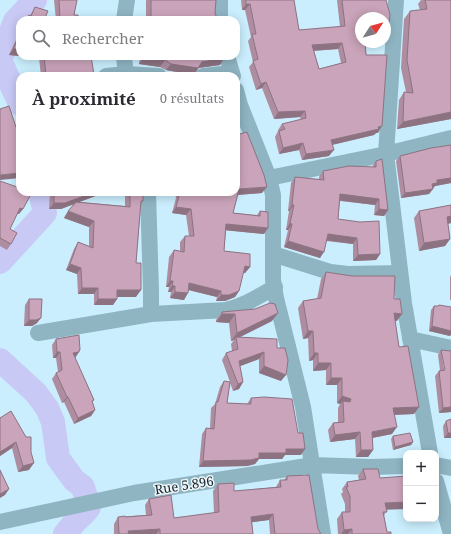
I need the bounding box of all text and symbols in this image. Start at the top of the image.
north arrow [355,12,391,48]
search box [16,16,240,60]
icon: search [30,27,52,49]
text: Rechercher [62,28,144,48]
text: À proximité [32,87,136,110]
text: 0 résultats [160,89,224,107]
map controls [403,450,439,522]
button: + [403,450,439,486]
street label: Rue 5.896 [153,471,215,499]
button: − [403,486,439,522]

